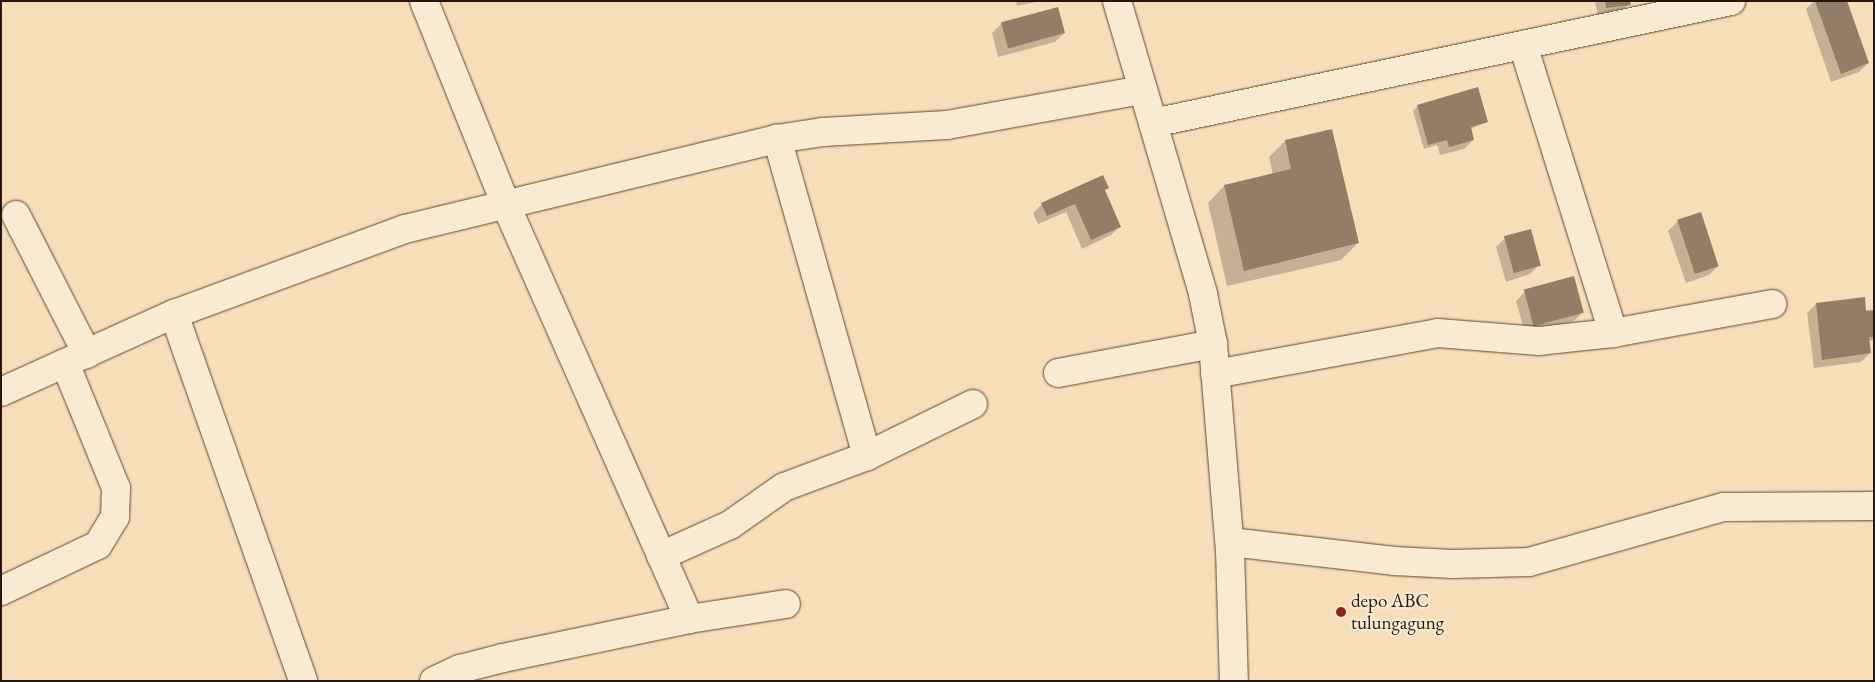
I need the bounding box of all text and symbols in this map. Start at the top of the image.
place label: depo ABC tulungagung [1351,590,1444,634]
marker: depo ABC tulungagung [1335,606,1347,618]

